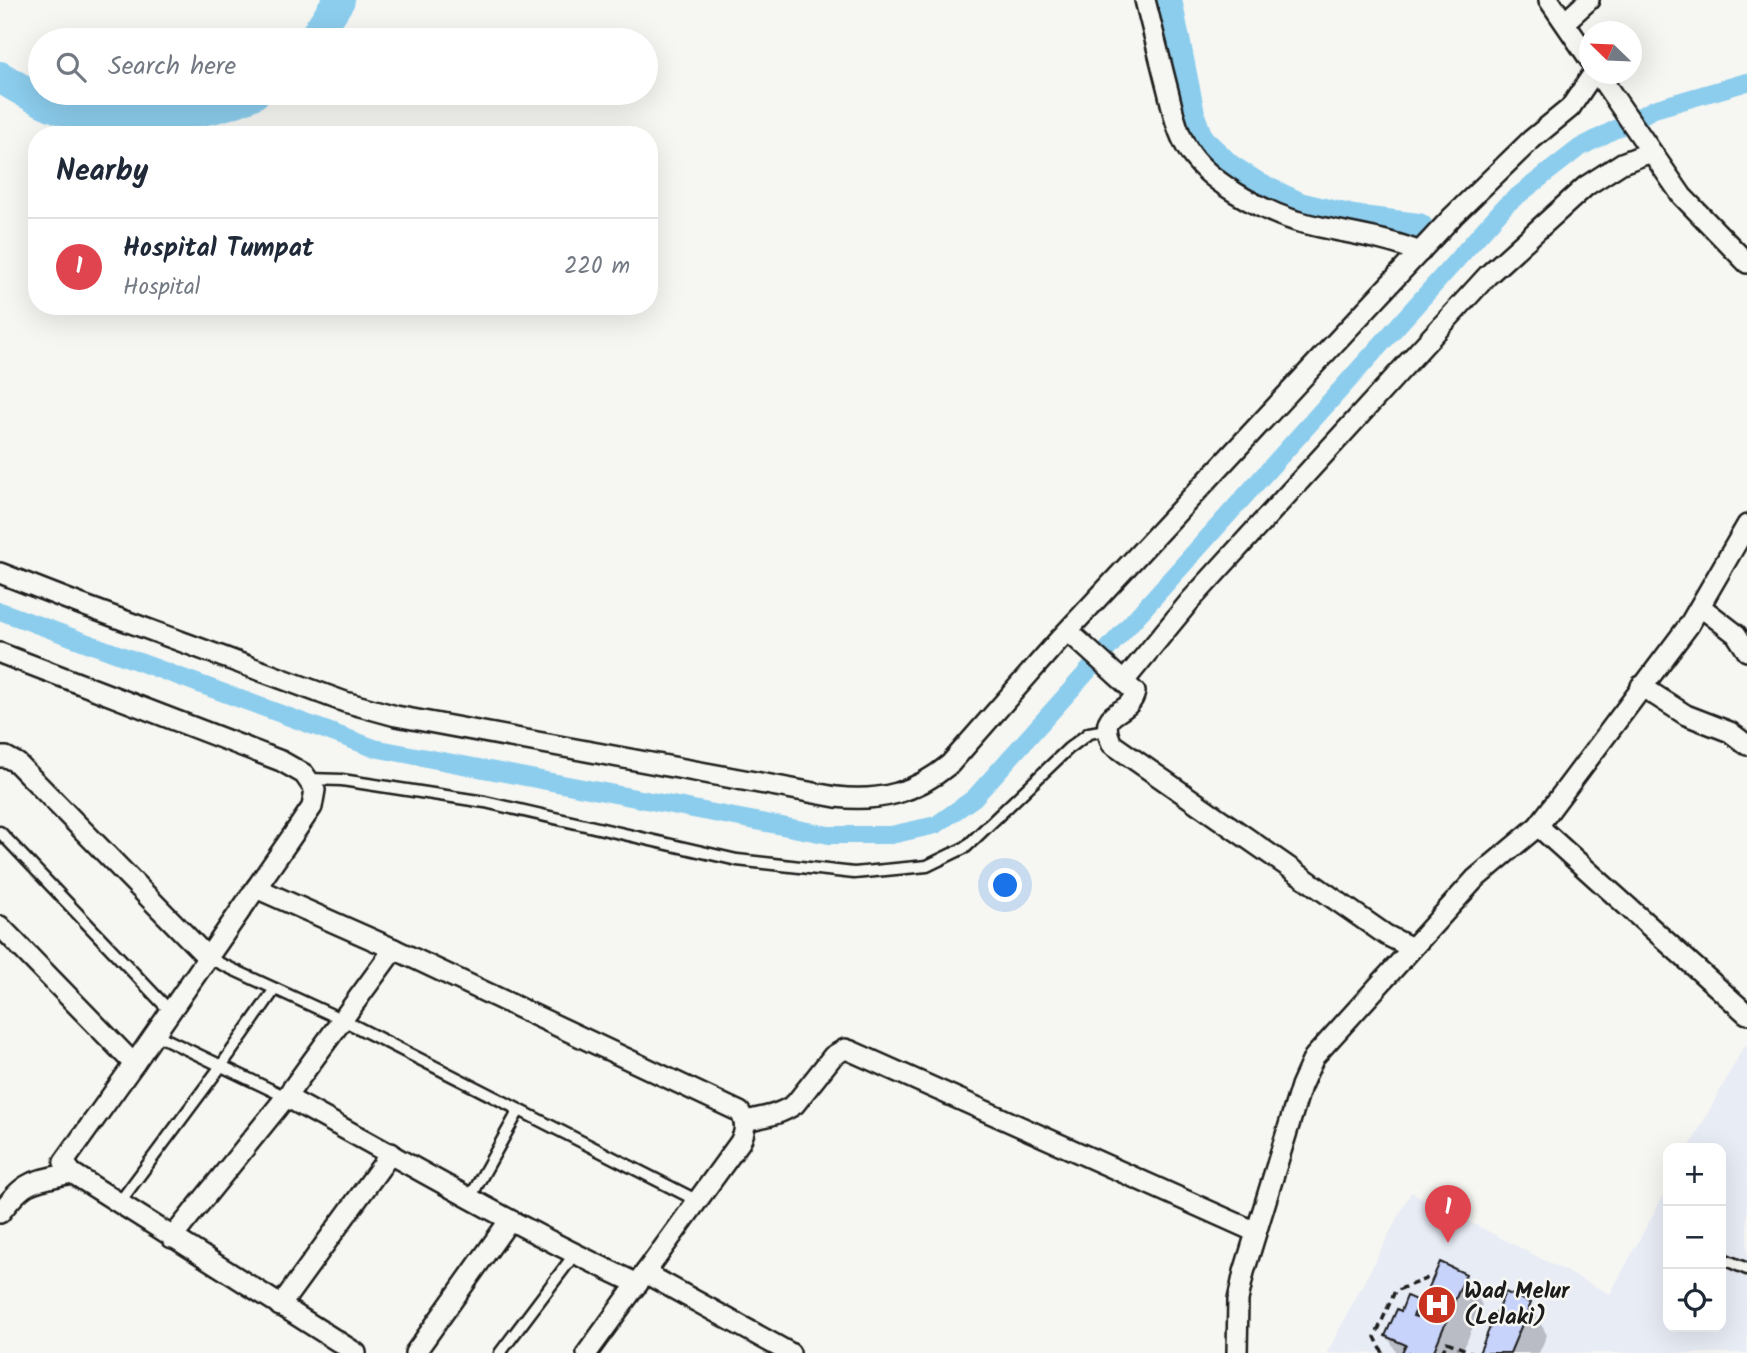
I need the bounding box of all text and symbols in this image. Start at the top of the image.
north arrow [1579,21,1642,84]
search box [28,28,658,105]
text: Search here [108,46,236,88]
icon: search [52,48,90,86]
text: Nearby [56,148,148,196]
text: Hospital Tumpat [123,228,314,270]
text: 1 [76,249,82,285]
text: 220 m [564,249,630,285]
text: Hospital [123,270,200,306]
your location [988,868,1022,902]
map controls [1663,1143,1726,1332]
button: + [1663,1143,1726,1206]
pin: 1 [1425,1185,1471,1243]
button: − [1663,1206,1726,1269]
button: locate [1663,1269,1726,1332]
place label: Wad Melur (Lelaki) [1464,1274,1571,1336]
hospital icon: Wad Melur (Lelaki) [1416,1284,1458,1326]

